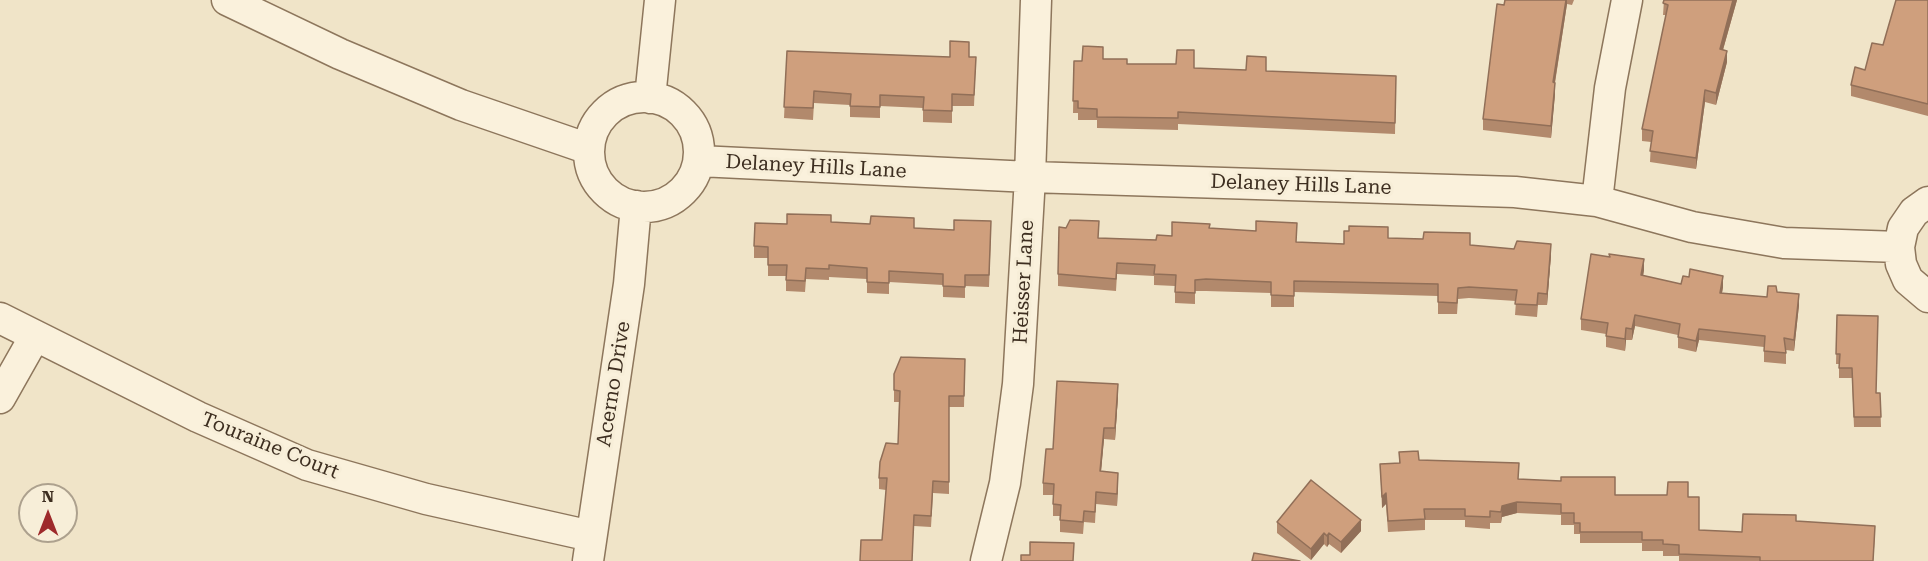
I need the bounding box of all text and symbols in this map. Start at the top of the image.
street label: Delaney Hills Lane [725,150,907,184]
street label: Delaney Hills Lane [1210,170,1392,200]
street label: Heisser Lane [1009,219,1039,345]
street label: Acerno Drive [592,319,636,449]
street label: Touraine Court [198,407,342,485]
north arrow [18,483,78,543]
text: N [42,487,54,506]

